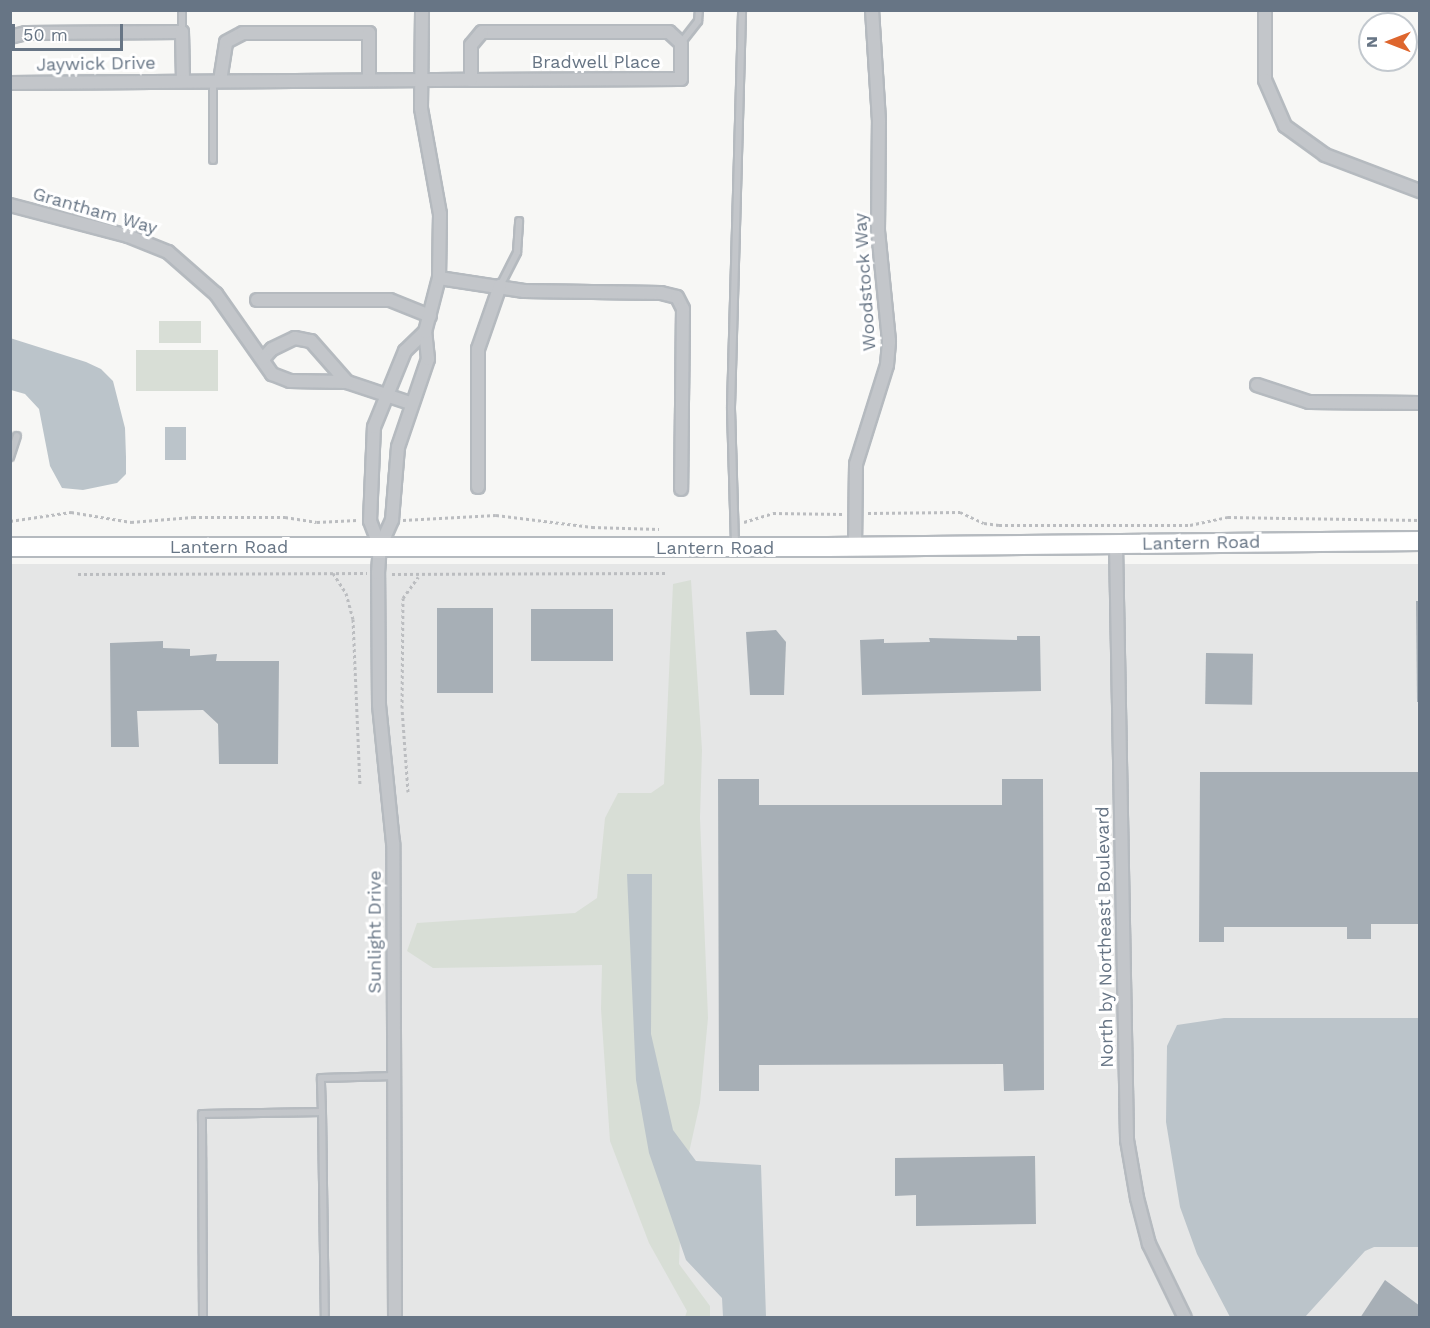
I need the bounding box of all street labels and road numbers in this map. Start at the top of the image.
street label: Bradwell Place [531,51,661,73]
street label: Jaywick Drive [36,52,156,76]
street label: Grantham Way [30,183,160,239]
street label: Woodstock Way [849,212,881,352]
street label: Lantern Road [1142,531,1260,555]
street label: Lantern Road [170,536,288,558]
street label: Lantern Road [656,537,774,559]
street label: North by Northeast Boulevard [1092,806,1118,1068]
street label: Sunlight Drive [364,870,386,994]

